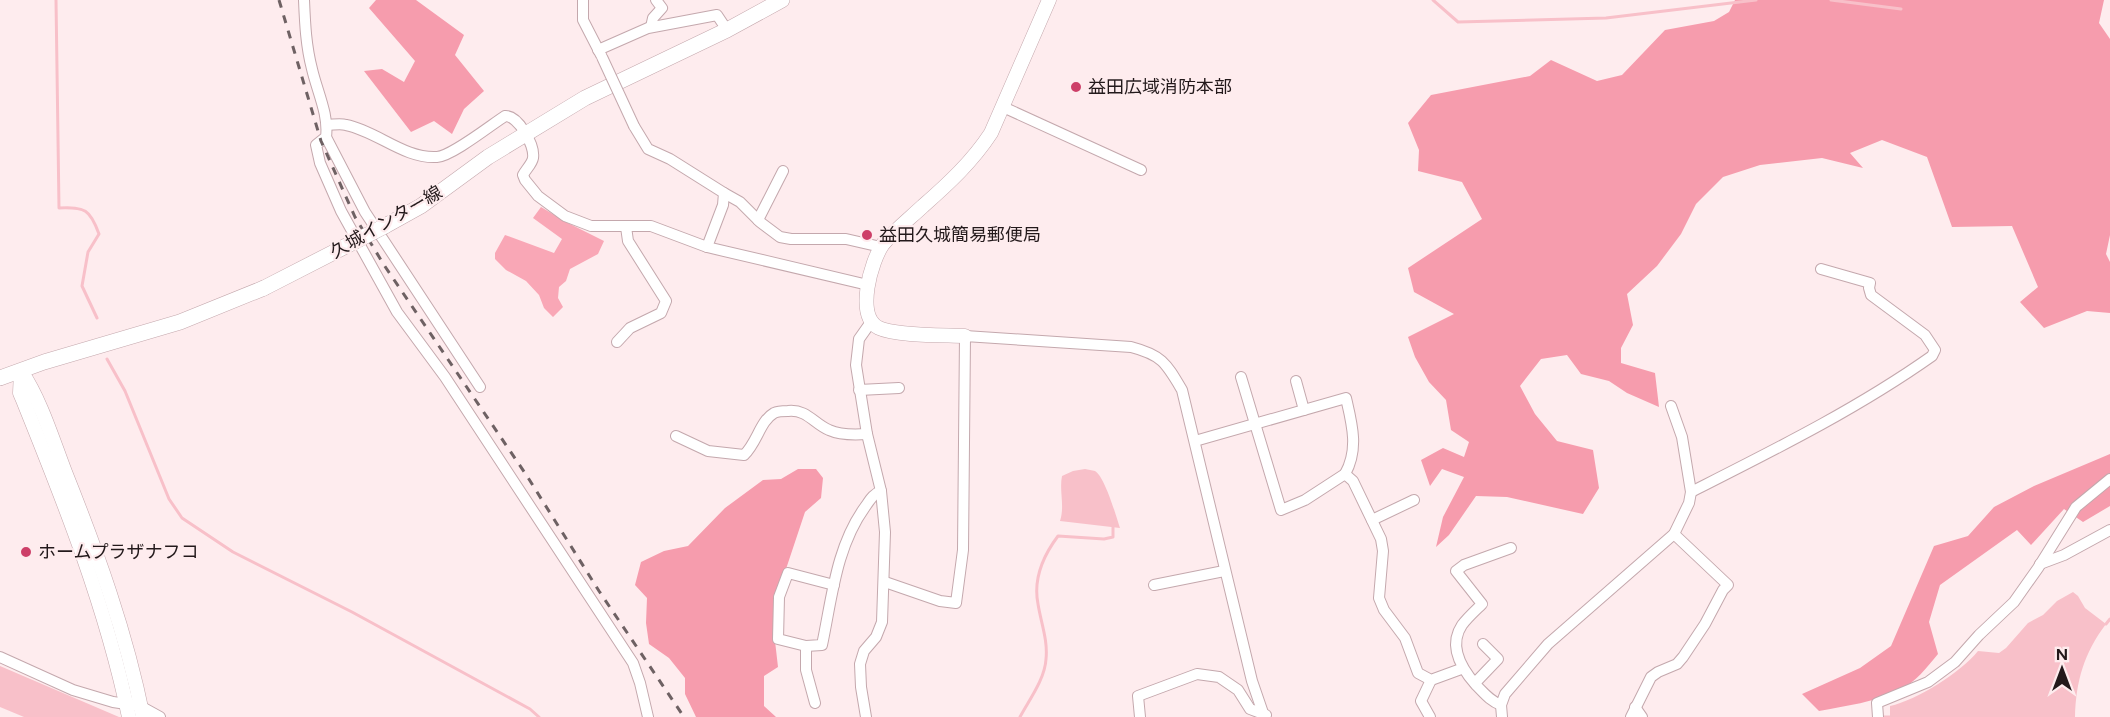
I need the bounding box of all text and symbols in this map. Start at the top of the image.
place label: 益田広域消防本部 [1088,76,1232,98]
marker: 益田広域消防本部 [1069,80,1083,94]
street label: 久城インター線 [326,181,446,263]
place label: 益田久城簡易郵便局 [879,224,1041,246]
marker: 益田久城簡易郵便局 [860,228,874,242]
place label: ホームプラザナフコ [38,541,198,563]
marker: ホームプラザナフコ [19,545,33,559]
north arrow [2032,639,2092,699]
text: N [2056,645,2068,664]

